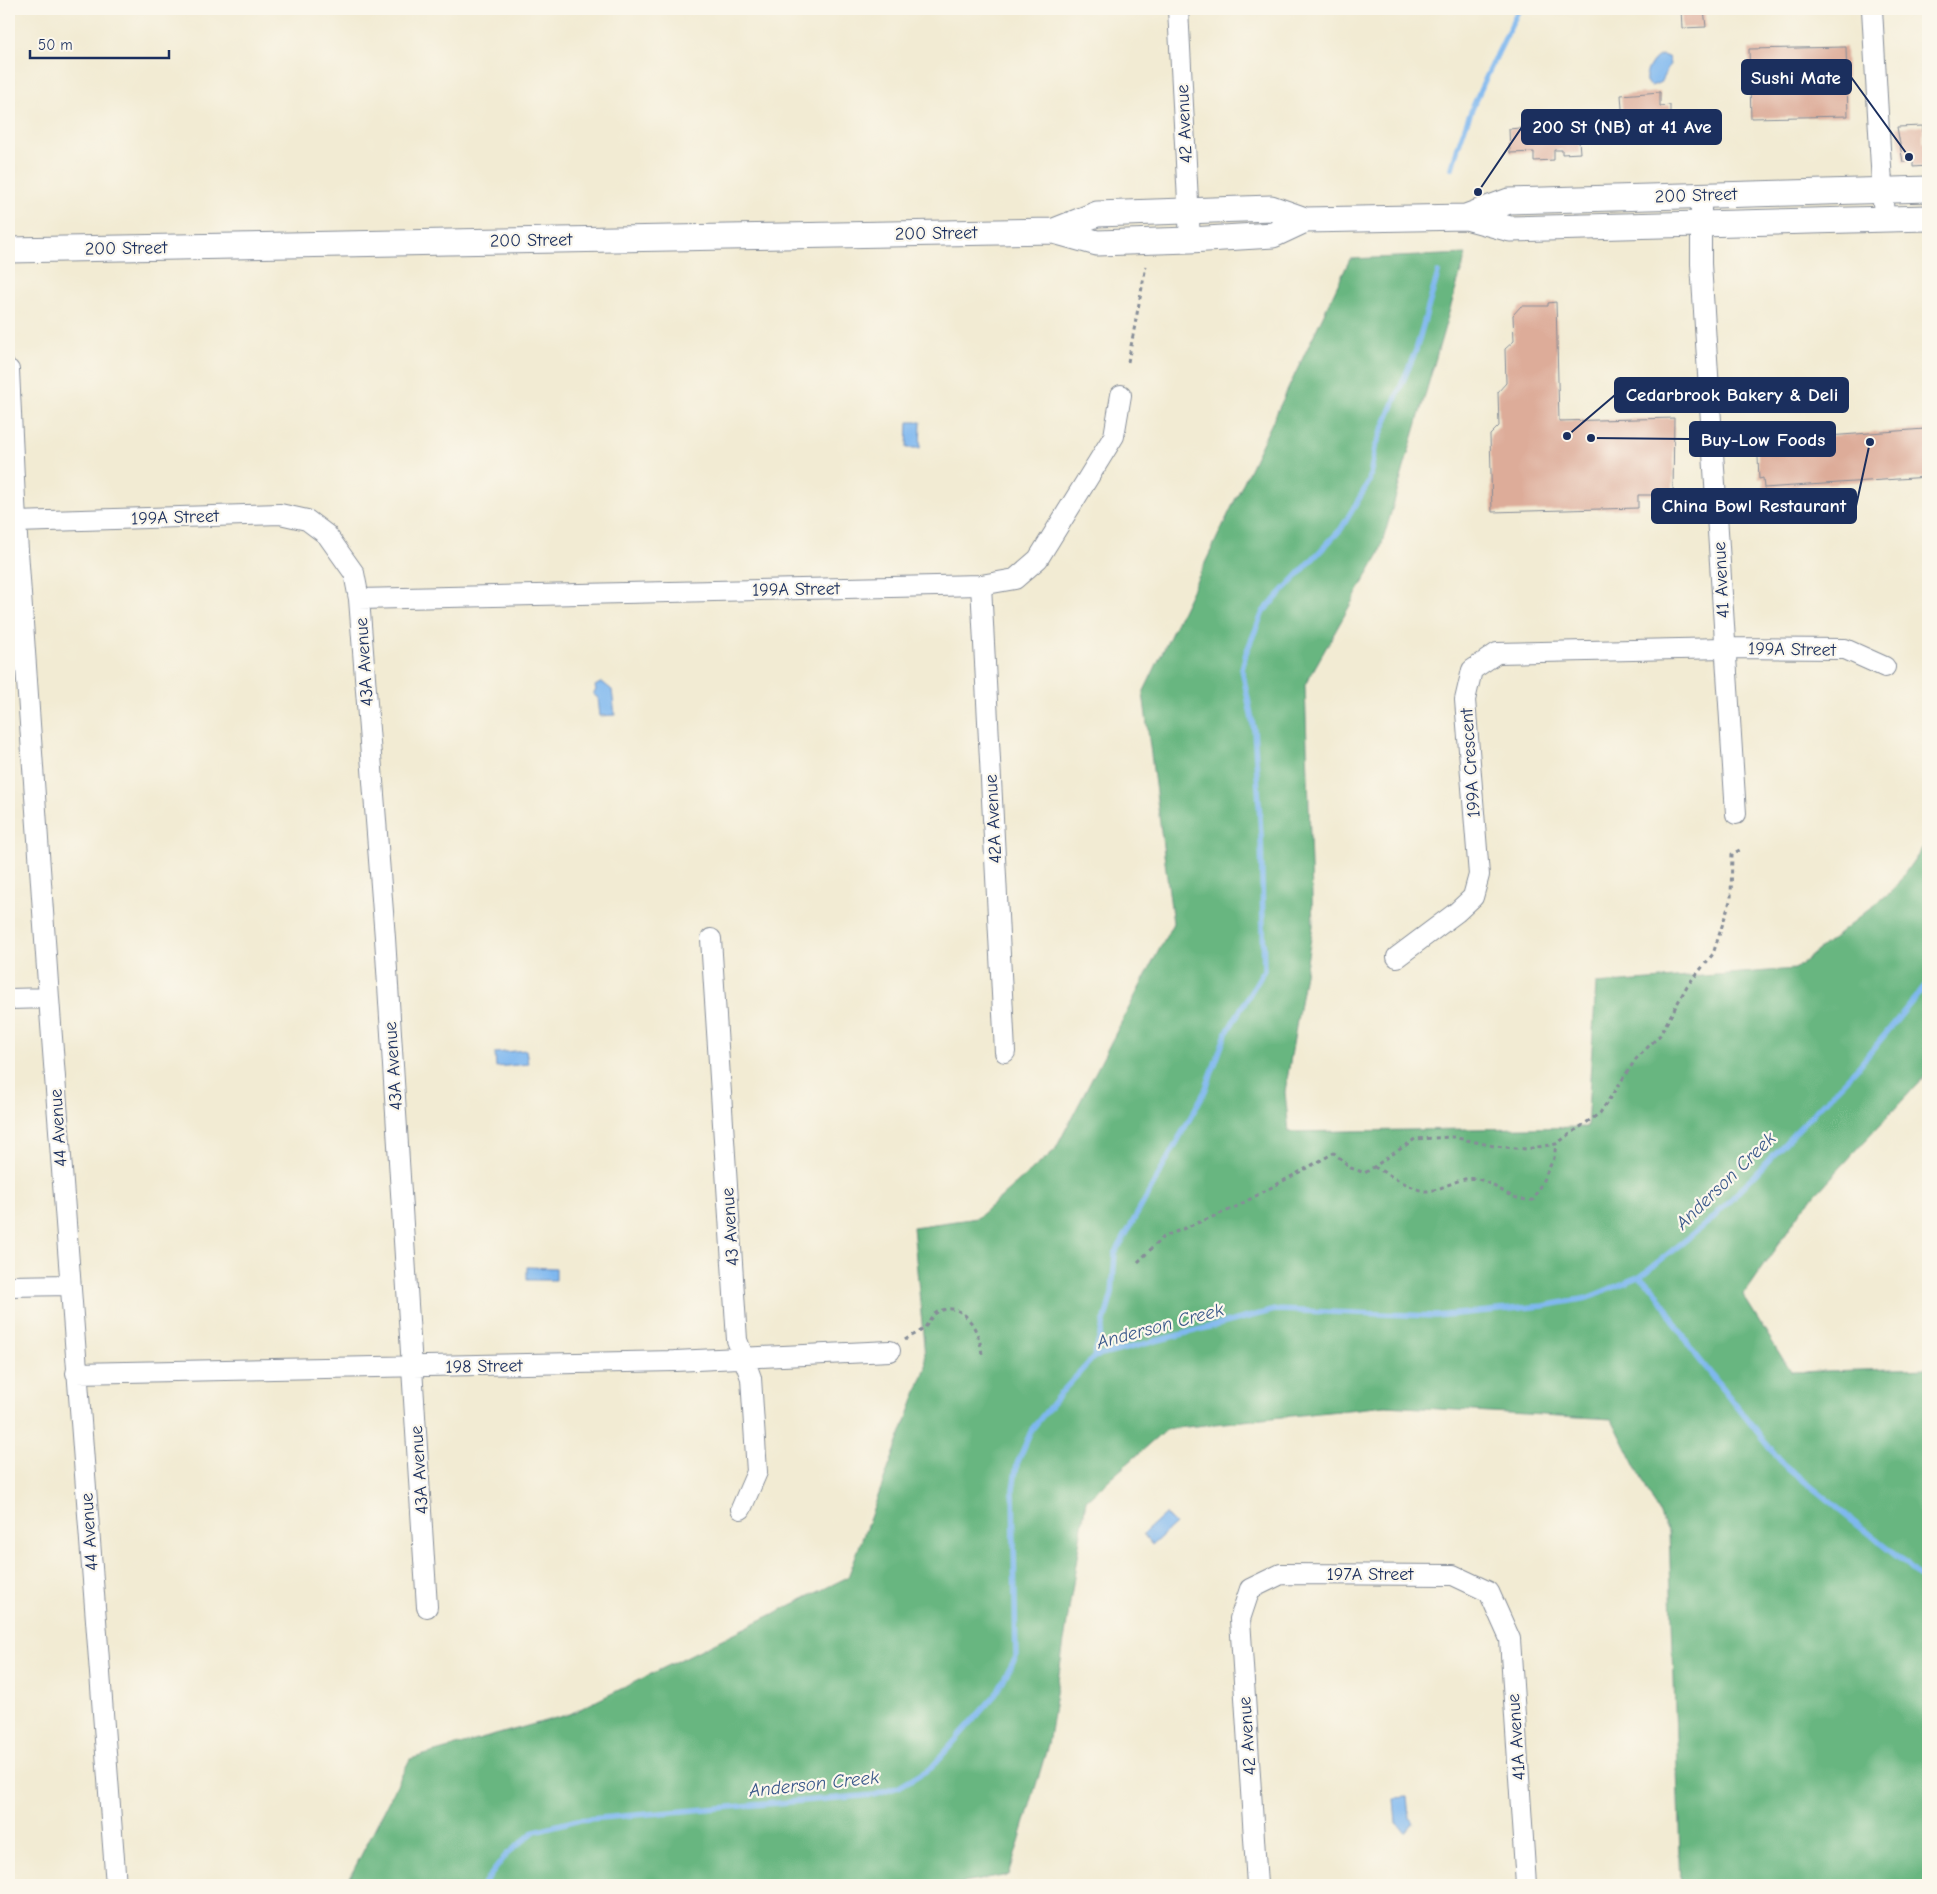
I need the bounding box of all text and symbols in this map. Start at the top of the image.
scale bar [30,28,169,60]
text: 50 m [38,36,73,54]
callout: Sushi Mate [1742,60,1851,94]
text: Sushi Mate [1751,67,1841,89]
street label: 42 Avenue [1172,84,1197,164]
callout: 200 St (NB) at 41 Ave [1522,110,1721,144]
text: 200 St (NB) at 41 Ave [1532,116,1712,138]
street label: 200 Street [1654,184,1738,207]
street label: 200 Street [895,222,978,245]
street label: 200 Street [490,229,573,252]
street label: 200 Street [85,237,168,260]
callout: Cedarbrook Bakery & Deli [1615,378,1848,412]
text: Cedarbrook Bakery & Deli [1626,384,1838,406]
callout: Buy-Low Foods [1690,422,1835,456]
text: Buy-Low Foods [1701,429,1825,451]
callout: China Bowl Restaurant [1652,489,1856,523]
text: China Bowl Restaurant [1662,495,1847,517]
street label: 199A Street [131,505,220,530]
street label: 41 Avenue [1709,541,1734,619]
street label: 199A Street [752,578,841,601]
street label: 43A Avenue [351,617,378,707]
street label: 199A Street [1748,638,1837,661]
street label: 199A Crescent [1456,707,1485,818]
street label: 42A Avenue [981,774,1006,864]
street label: 43A Avenue [380,1021,407,1111]
street label: 44 Avenue [45,1088,72,1168]
water label: Anderson Creek [1670,1127,1781,1235]
street label: 43 Avenue [717,1187,744,1267]
water label: Anderson Creek [1093,1298,1227,1354]
street label: 198 Street [445,1355,524,1378]
street label: 43A Avenue [406,1425,433,1515]
street label: 44 Avenue [76,1492,103,1572]
street label: 197A Street [1327,1564,1414,1585]
street label: 41A Avenue [1503,1693,1530,1781]
street label: 42 Avenue [1234,1696,1261,1776]
water label: Anderson Creek [747,1766,881,1802]

